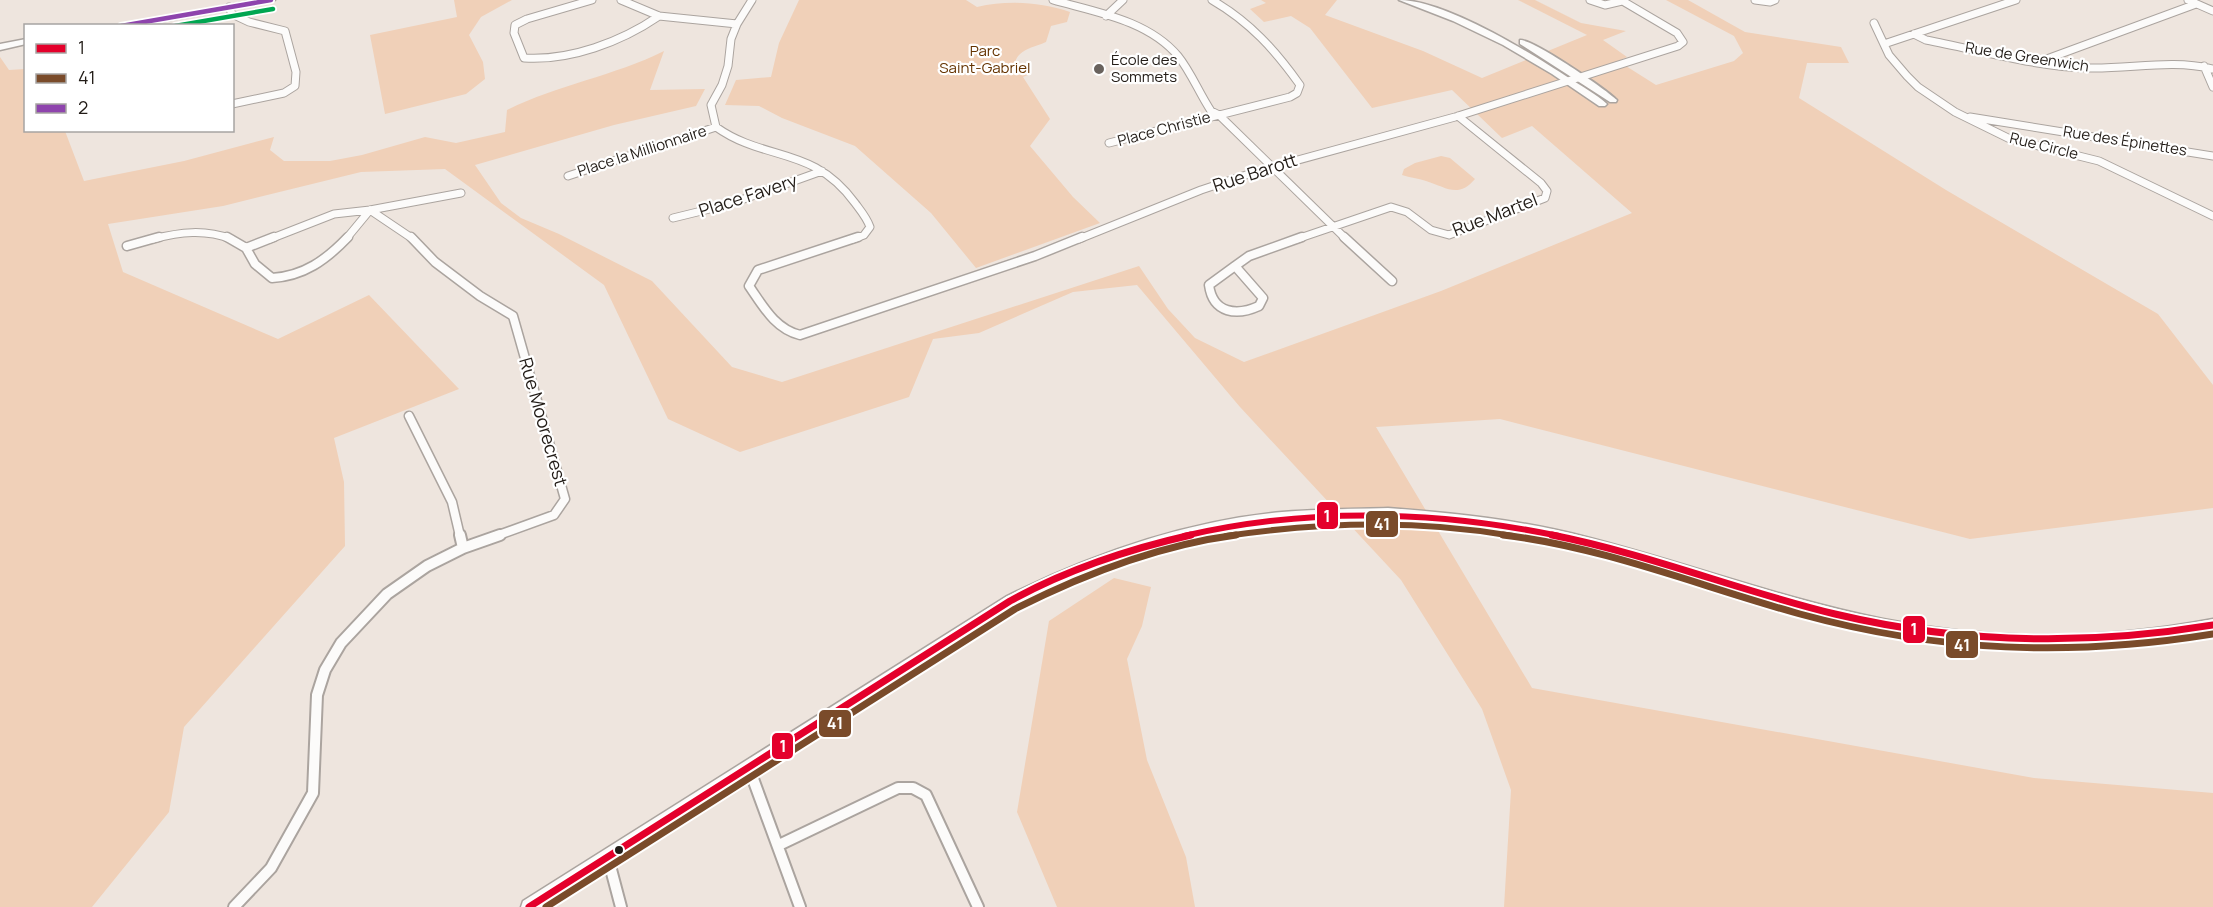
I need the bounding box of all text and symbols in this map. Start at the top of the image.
legend [24,24,234,132]
text: 1 [78,35,85,59]
street label: Rue de Greenwich [1964,36,2091,77]
park label: Parc Saint-Gabriel [939,40,1031,78]
place label: École des Sommets [1111,49,1177,87]
marker: École des Sommets [1092,62,1106,76]
text: 41 [78,65,96,89]
text: 2 [78,95,88,119]
street label: Place Christie [1115,106,1213,151]
street label: Place la Millionnaire [575,120,709,181]
street label: Rue des Épinettes [2062,120,2189,161]
street label: Rue Circle [2008,127,2081,164]
street label: Rue Barott [1209,147,1300,197]
street label: Place Favery [695,168,801,222]
street label: Rue Martel [1449,187,1541,241]
street label: Rue Moorecrest [514,355,574,489]
line badge: 1 [1316,501,1339,530]
text: 1 [1323,505,1331,527]
line badge: 41 [1365,510,1399,538]
text: 41 [1374,513,1390,535]
line badge: 1 [1902,615,1926,644]
text: 1 [1910,618,1918,640]
line badge: 41 [1945,630,1979,659]
text: 41 [1954,634,1970,656]
line badge: 41 [818,709,852,738]
text: 41 [827,712,843,734]
line badge: 1 [771,732,794,760]
text: 1 [779,735,787,757]
unlabelled marker [613,844,625,856]

